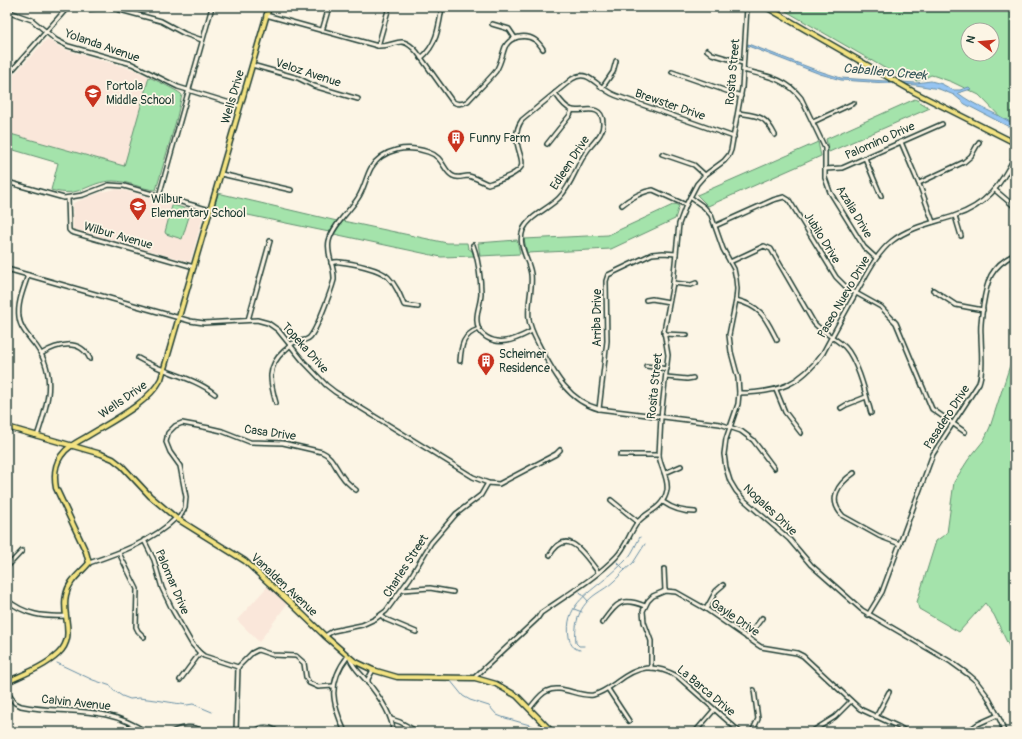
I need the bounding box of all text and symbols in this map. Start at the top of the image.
north arrow [960,22,1000,62]
street label: Yolanda Avenue [62,26,141,66]
text: N [964,33,978,45]
street label: Rosita Street [723,38,743,106]
street label: Veloz Avenue [273,55,343,91]
water label: Caballero Creek [843,60,929,84]
street label: Wells Drive [218,68,248,126]
place label: Portola Middle School [106,79,175,108]
school or university icon: Portola Middle School [83,83,103,108]
street label: Brewster Drive [633,86,707,124]
street label: Palomino Drive [843,119,917,163]
building icon: Funny Farm [446,128,466,153]
place label: Funny Farm [469,131,531,146]
street label: Edleen Drive [547,133,593,193]
street label: Azalia Drive [833,183,875,241]
place label: Wilbur Elementary School [151,192,246,221]
school or university icon: Wilbur Elementary School [128,196,148,221]
street label: Jubilo Drive [800,210,844,266]
street label: Wilbur Avenue [82,219,154,253]
street label: Paseo Nuevo Drive [814,253,874,341]
street label: Arriba Drive [590,289,605,347]
street label: Topeka Drive [278,320,332,377]
place label: Scheimer Residence [499,347,550,376]
building icon: Scheimer Residence [476,351,496,376]
street label: Rosita Street [644,352,666,420]
street label: Wells Drive [96,378,150,422]
street label: Pasadero Drive [921,382,973,452]
street label: Casa Drive [243,422,297,444]
street label: Nogales Drive [740,481,800,539]
street label: Charles Street [380,532,432,600]
street label: Palomar Drive [152,547,192,617]
street label: Vanalden Avenue [248,550,320,620]
street label: Gayle Drive [708,596,762,640]
street label: La Barca Drive [674,662,738,720]
street label: Calvin Avenue [41,692,111,714]

